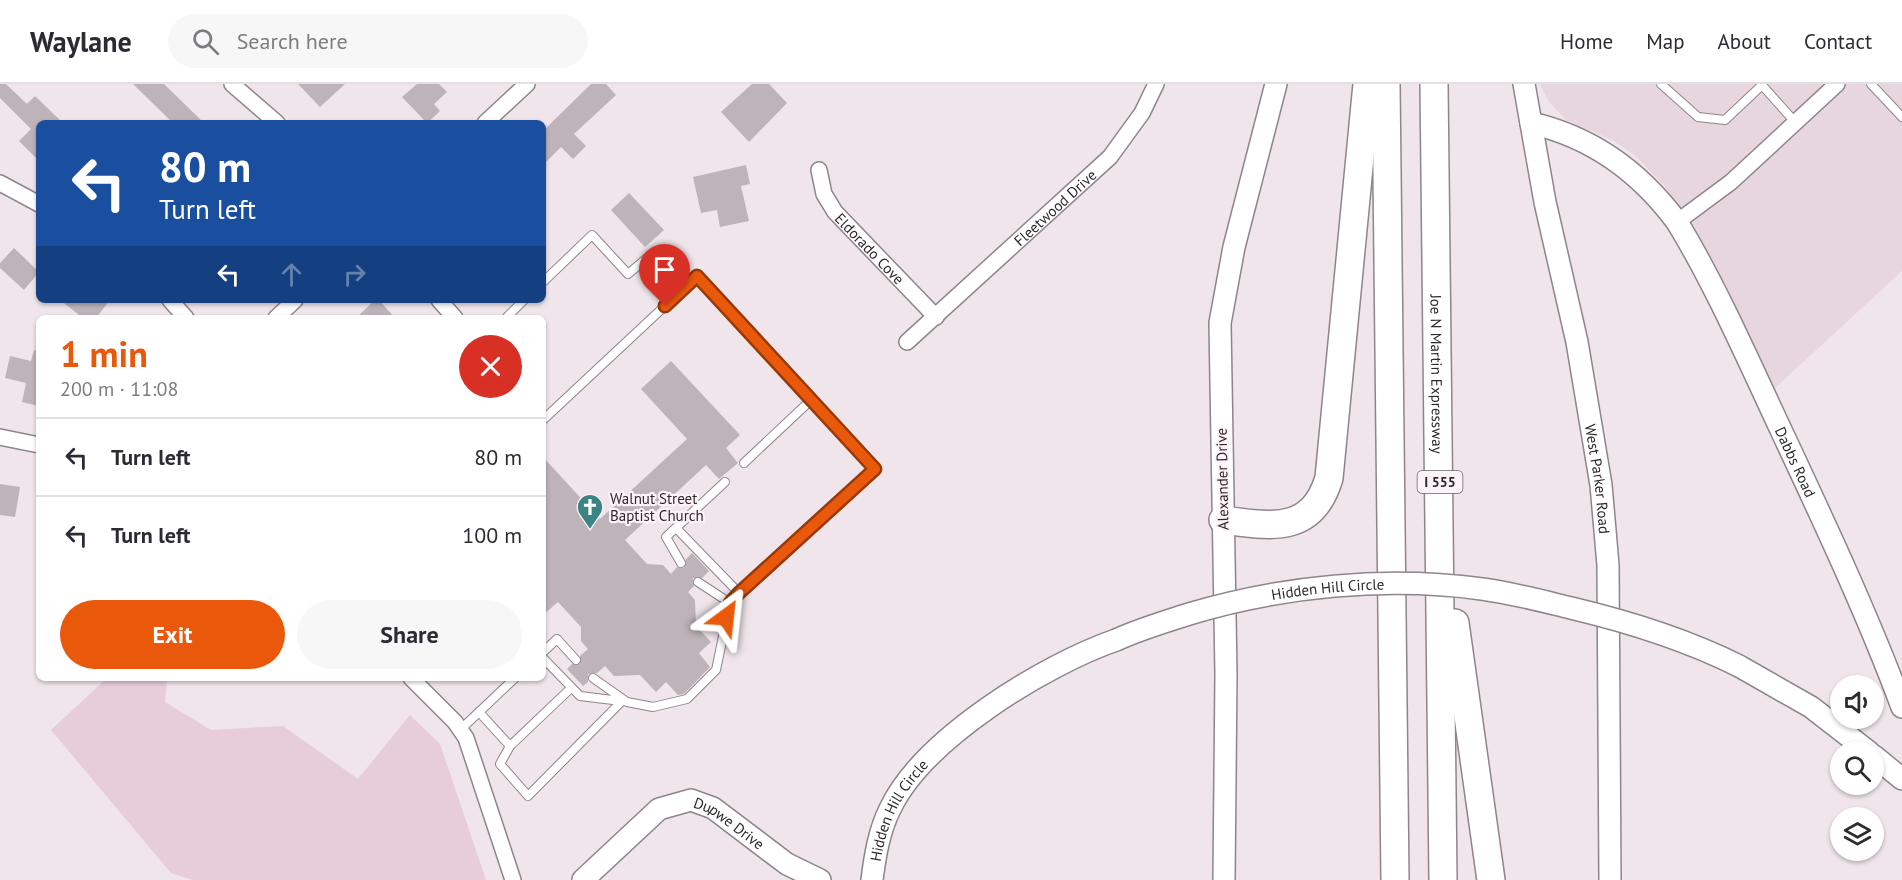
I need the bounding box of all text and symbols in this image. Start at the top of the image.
search box [168,14,588,68]
text: Waylane [30,23,132,60]
icon: search [189,25,222,58]
text: Search here [237,27,348,55]
text: Home [1560,28,1613,55]
text: Map [1646,28,1685,55]
text: About [1718,28,1771,55]
text: Contact [1804,28,1872,55]
text: 80 m [159,139,251,194]
icon: left [60,144,138,222]
street label: Fleetwood Drive [1010,165,1100,250]
text: Turn left [159,192,256,226]
street label: Eldorado Cove [831,209,909,288]
pin [639,244,690,306]
icon: arrive [648,253,681,286]
icon: left [212,258,245,291]
icon: ahead [275,258,308,291]
icon: right [338,258,371,291]
street label: Joe N Martin Expressway [1427,293,1448,454]
text: 1 min [60,330,148,377]
button: close [459,335,522,398]
text: 200 m · 11:08 [60,376,178,402]
street label: West Parker Road [1581,422,1615,535]
street label: Dabbs Road [1771,424,1820,500]
street label: Alexander Drive [1212,428,1232,530]
icon: left [60,441,93,474]
text: Turn left [111,443,191,471]
text: 80 m [474,443,522,471]
road number: I 555 [1418,471,1462,493]
place label: Walnut Street Baptist Church [610,489,704,525]
church icon: Walnut Street Baptist Church [575,492,605,530]
icon: left [60,519,93,552]
text: Turn left [111,521,191,549]
text: 100 m [462,521,522,549]
street label: Hidden Hill Circle [1270,574,1385,604]
position arrow [694,585,758,649]
button: Exit [60,600,285,669]
button: Share [297,600,522,669]
map controls [1830,675,1884,861]
button: sound [1830,675,1884,729]
button: search [1830,741,1884,795]
street label: Hidden Hill Circle [865,755,931,863]
street label: Dupwe Drive [691,792,768,853]
button: layers [1830,807,1884,861]

